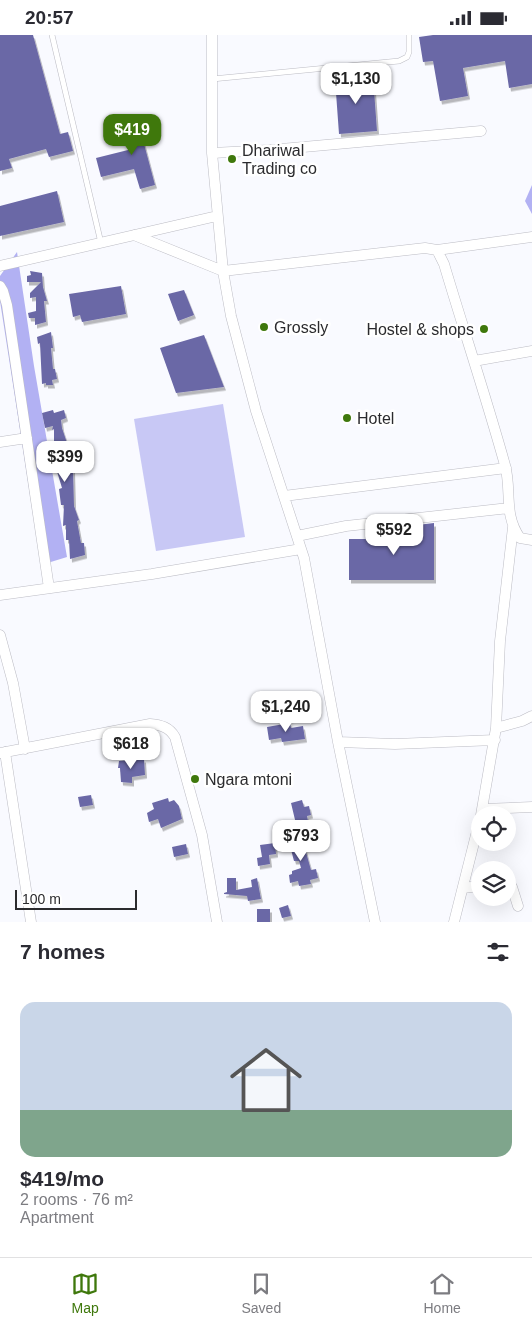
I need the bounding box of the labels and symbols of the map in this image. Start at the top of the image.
pin: $1,130 [315,63,397,105]
pin: $419 [102,113,162,156]
place label: Dhariwal Trading co [242,142,317,177]
marker: Dhariwal Trading co [226,153,238,165]
place label: Grossly [274,319,328,336]
marker: Grossly [258,321,270,333]
place label: Hostel & shops [366,321,474,338]
marker: Hostel & shops [478,323,490,335]
place label: Hotel [357,410,394,427]
marker: Hotel [341,412,353,424]
pin: $399 [35,441,95,483]
pin: $592 [364,513,424,556]
pin: $1,240 [245,691,327,733]
pin: $618 [101,727,161,770]
place label: Ngara mtoni [205,771,292,788]
marker: Ngara mtoni [189,773,201,785]
pin: $793 [271,819,331,862]
scale bar [15,887,138,910]

